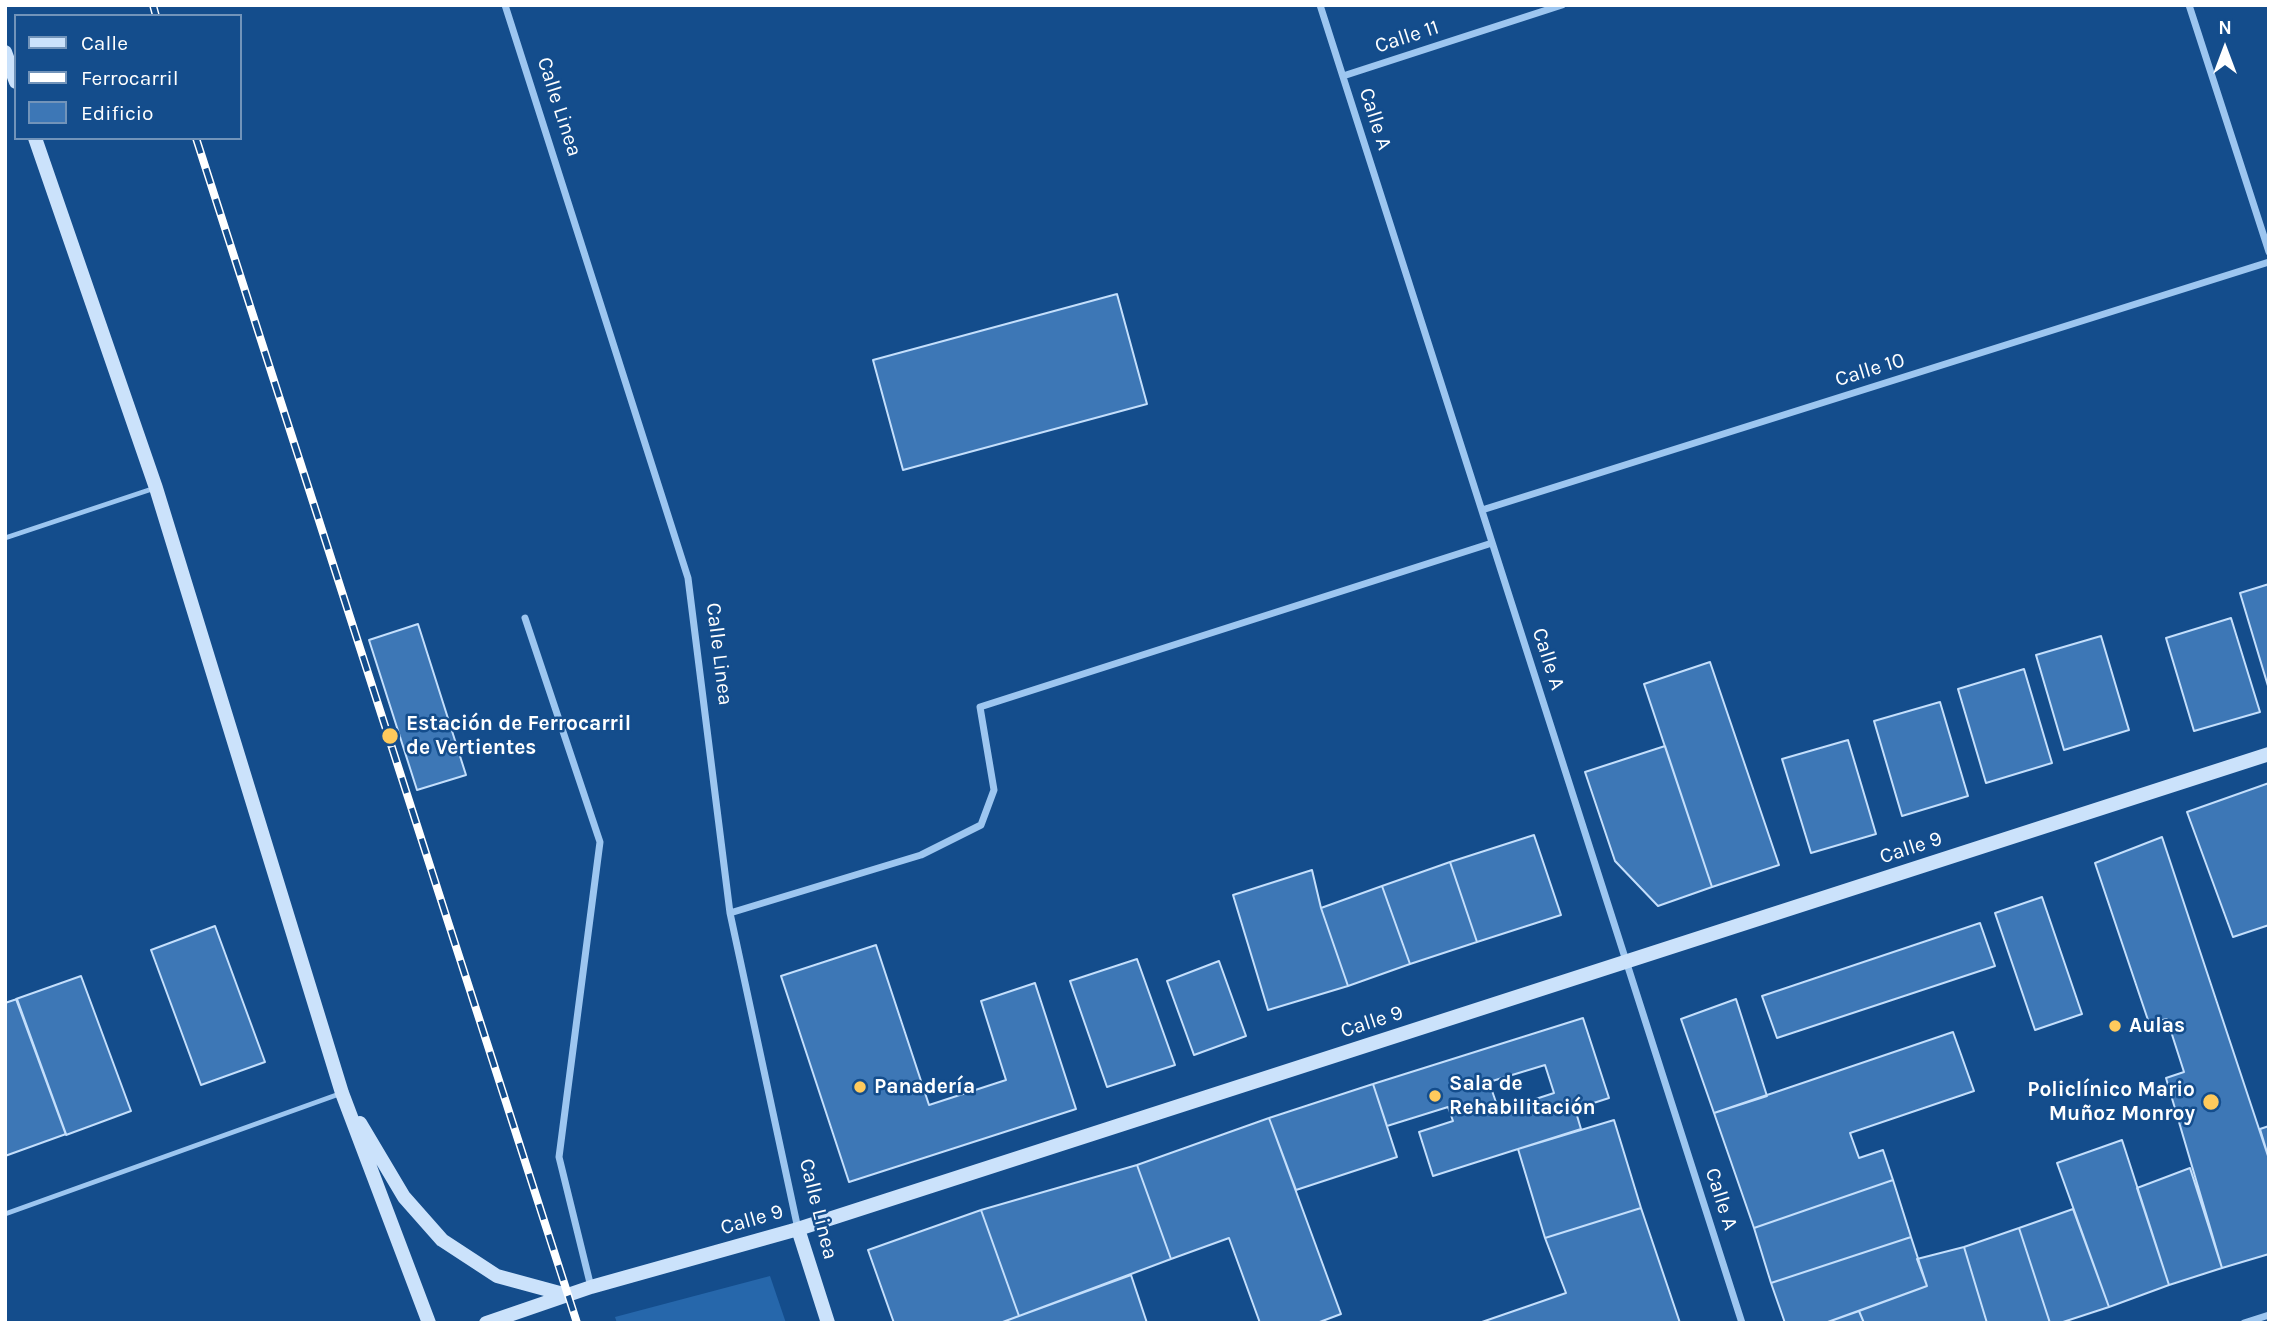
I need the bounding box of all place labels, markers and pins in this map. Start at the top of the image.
place label: Estación de Ferrocarril de Vertientes [406,711,631,761]
marker: Estación de Ferrocarril de Vertientes [380,726,400,746]
place label: Aulas [2129,1013,2185,1039]
marker: Aulas [2107,1018,2123,1034]
place label: Sala de Rehabilitación [1449,1071,1596,1121]
place label: Panadería [874,1074,975,1100]
place label: Policlínico Mario Muñoz Monroy [2027,1077,2195,1127]
marker: Panadería [852,1079,868,1095]
marker: Sala de Rehabilitación [1427,1088,1443,1104]
marker: Policlínico Mario Muñoz Monroy [2201,1092,2221,1112]

